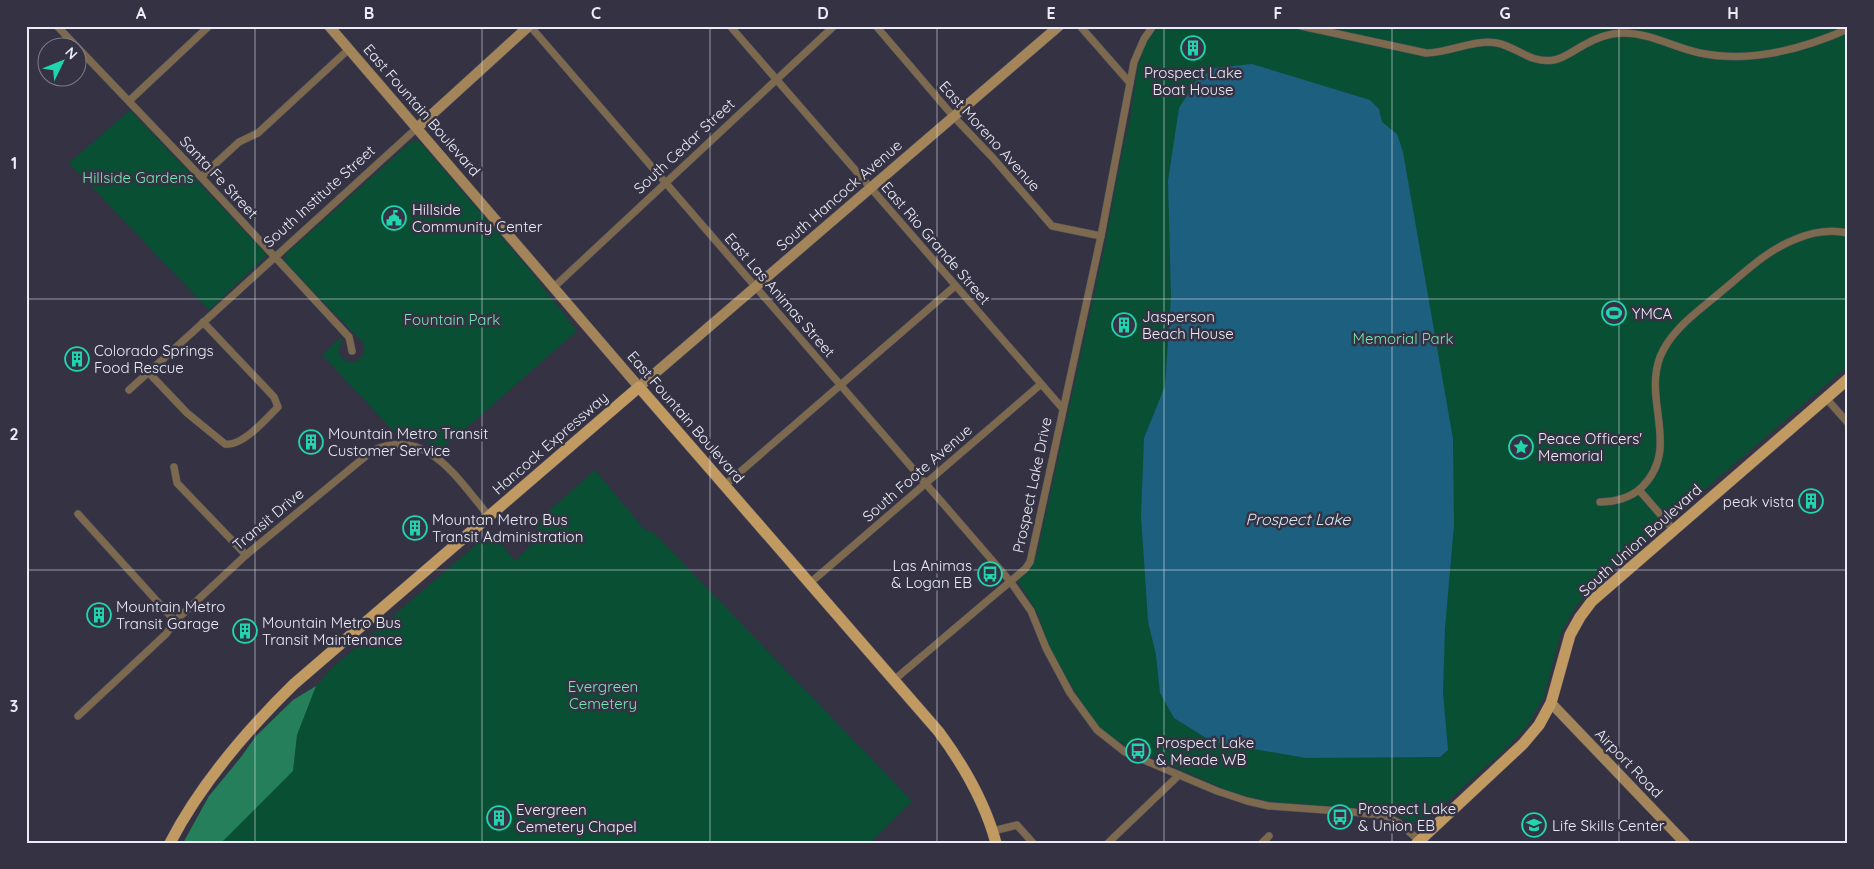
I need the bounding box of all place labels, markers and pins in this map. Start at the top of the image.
building icon: Prospect Lake Boat House [1180,35,1206,61]
place label: Prospect Lake Boat House [1144,63,1242,99]
place label: Hillside Community Center [412,200,543,236]
public building icon: Hillside Community Center [381,205,407,231]
sports icon: YMCA [1601,300,1627,326]
place label: YMCA [1632,304,1673,323]
place label: Jasperson Beach House [1142,307,1234,343]
building icon: Jasperson Beach House [1111,312,1137,338]
place label: Colorado Springs Food Rescue [94,341,214,377]
building icon: Colorado Springs Food Rescue [64,346,90,372]
place label: Mountain Metro Transit Customer Service [328,424,488,460]
building icon: Mountain Metro Transit Customer Service [298,429,324,455]
place label: Peace Officers' Memorial [1538,429,1642,465]
place icon: Peace Officers' Memorial [1508,434,1534,460]
building icon: peak vista [1798,488,1824,514]
place label: peak vista [1723,492,1794,511]
place label: Mountan Metro Bus Transit Administration [432,510,583,546]
building icon: Mountan Metro Bus Transit Administration [402,515,428,541]
place label: Las Animas & Logan EB [891,556,972,592]
bus stop icon: Las Animas & Logan EB [977,561,1003,587]
place label: Mountain Metro Transit Garage [116,597,225,633]
building icon: Mountain Metro Transit Garage [86,602,112,628]
place label: Mountain Metro Bus Transit Maintenance [262,613,402,649]
building icon: Mountain Metro Bus Transit Maintenance [232,618,258,644]
place label: Prospect Lake & Meade WB [1156,733,1254,769]
bus stop icon: Prospect Lake & Meade WB [1125,738,1151,764]
place label: Prospect Lake & Union EB [1358,799,1456,835]
place label: Evergreen Cemetery Chapel [516,800,637,836]
bus stop icon: Prospect Lake & Union EB [1327,804,1353,830]
building icon: Evergreen Cemetery Chapel [486,805,512,831]
school or university icon: Life Skills Center [1521,812,1547,838]
place label: Life Skills Center [1552,816,1665,835]

